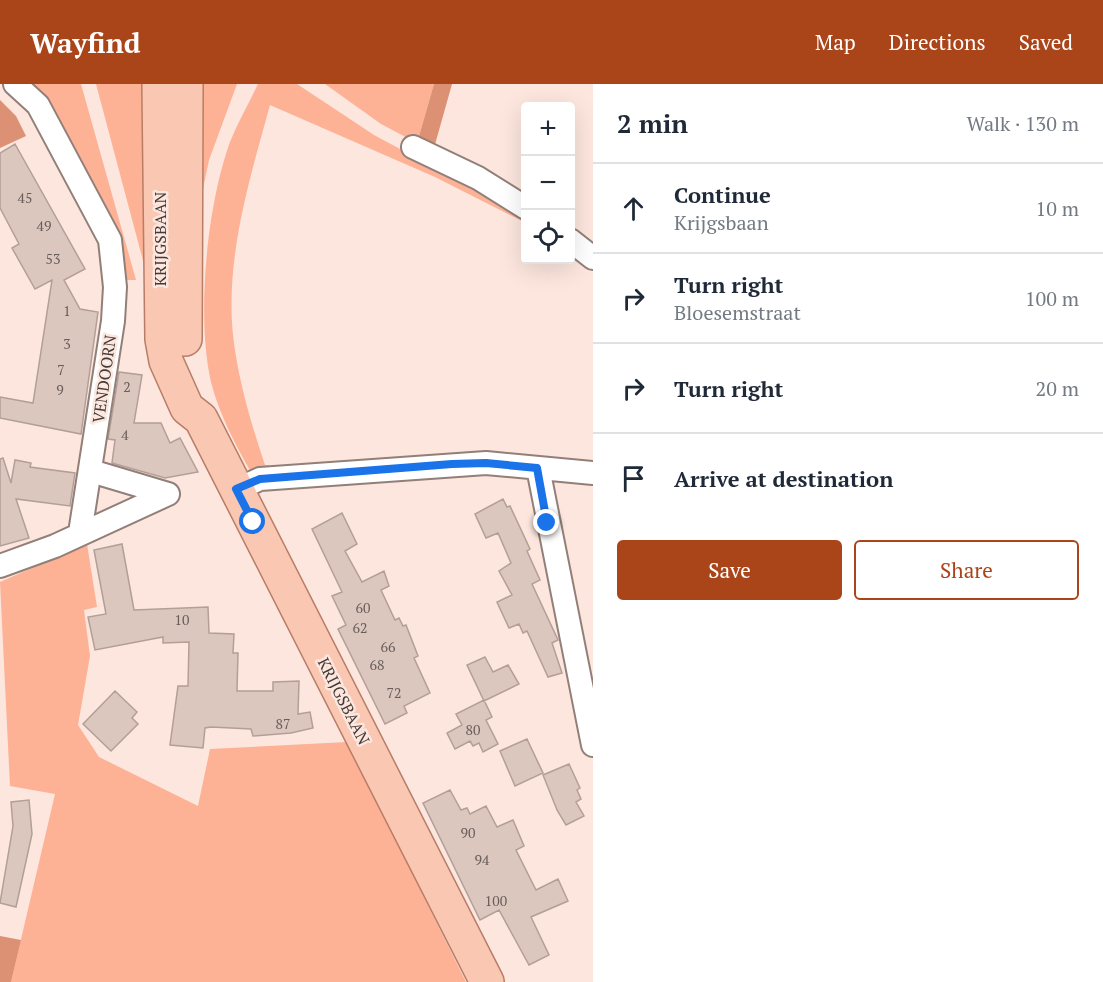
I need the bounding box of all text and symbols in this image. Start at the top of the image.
text: Wayfind [30,24,141,61]
text: Map [815,28,856,56]
text: Directions [889,28,986,56]
text: Saved [1019,28,1073,56]
map controls [521,102,575,264]
button: + [521,102,575,156]
text: 2 min [617,106,688,140]
text: Walk · 130 m [967,110,1079,137]
button: − [521,156,575,210]
text: Continue [674,180,771,209]
house number: 45 [18,188,32,207]
street label: KRIJGSBAAN [149,191,171,286]
icon: ahead [617,192,650,225]
text: 10 m [1036,195,1079,222]
text: Krijgsbaan [674,209,769,236]
button: locate [521,210,575,264]
house number: 49 [37,216,51,235]
house number: 53 [46,249,60,268]
text: Turn right [674,270,783,299]
icon: right [617,282,650,315]
text: 100 m [1025,285,1079,312]
text: Bloesemstraat [674,299,801,326]
house number: 1 [63,301,71,320]
street label: VENDOORN [87,333,121,425]
house number: 3 [63,334,71,353]
house number: 7 [57,360,65,379]
icon: right [617,372,650,405]
text: Turn right [674,374,783,403]
text: 20 m [1036,375,1079,402]
house number: 2 [123,377,131,396]
house number: 9 [56,380,64,399]
house number: 4 [121,425,129,444]
icon: arrive [617,462,650,495]
text: Arrive at destination [674,464,893,493]
route start [239,508,265,534]
route end [533,509,559,535]
button: Save [617,540,842,600]
button: Share [854,540,1079,600]
house number: 60 [356,598,370,617]
house number: 10 [175,610,189,629]
house number: 62 [353,618,367,637]
house number: 66 [381,637,396,656]
street label: KRIJGSBAAN [313,654,375,748]
house number: 68 [370,655,384,674]
house number: 72 [387,683,401,702]
house number: 87 [276,714,290,733]
house number: 80 [466,720,480,739]
house number: 90 [461,823,475,842]
house number: 94 [475,850,490,869]
house number: 100 [485,891,507,910]

